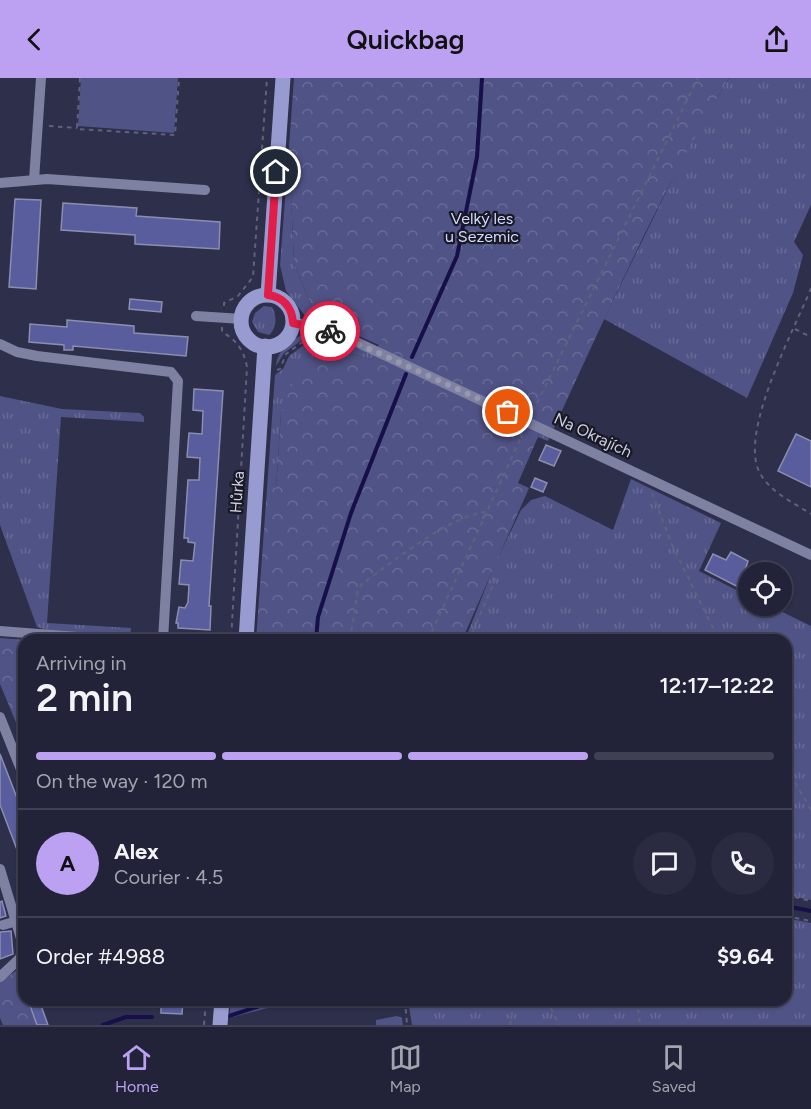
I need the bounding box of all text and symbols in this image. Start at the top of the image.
icon: back [18,23,51,56]
text: Quickbag [346,23,465,56]
icon: share [760,23,793,56]
pin [250,146,301,197]
icon: home [259,155,292,188]
park label: Velký les u Sezemic [445,209,519,246]
courier [300,301,360,361]
icon: bike [314,315,347,348]
pin [482,386,533,437]
icon: bag [491,395,524,428]
street label: Na Okrajích [551,409,635,461]
street label: Hůrka [226,470,248,514]
map controls [738,562,792,616]
button: locate [738,562,792,616]
text: Arriving in [36,651,126,675]
text: 12:17–12:22 [660,672,774,699]
text: 2 min [36,674,133,721]
text: On the way · 120 m [36,769,207,793]
button: chat [633,832,696,895]
button: phone [711,832,774,895]
text: Alex [114,838,159,865]
text: A [60,850,75,877]
text: Courier · 4.5 [114,865,223,889]
text: Order #4988 [36,943,165,970]
text: $9.64 [717,943,774,970]
tab: Home [115,1041,159,1096]
tab: Map [389,1041,422,1096]
tab: Saved [652,1041,696,1096]

